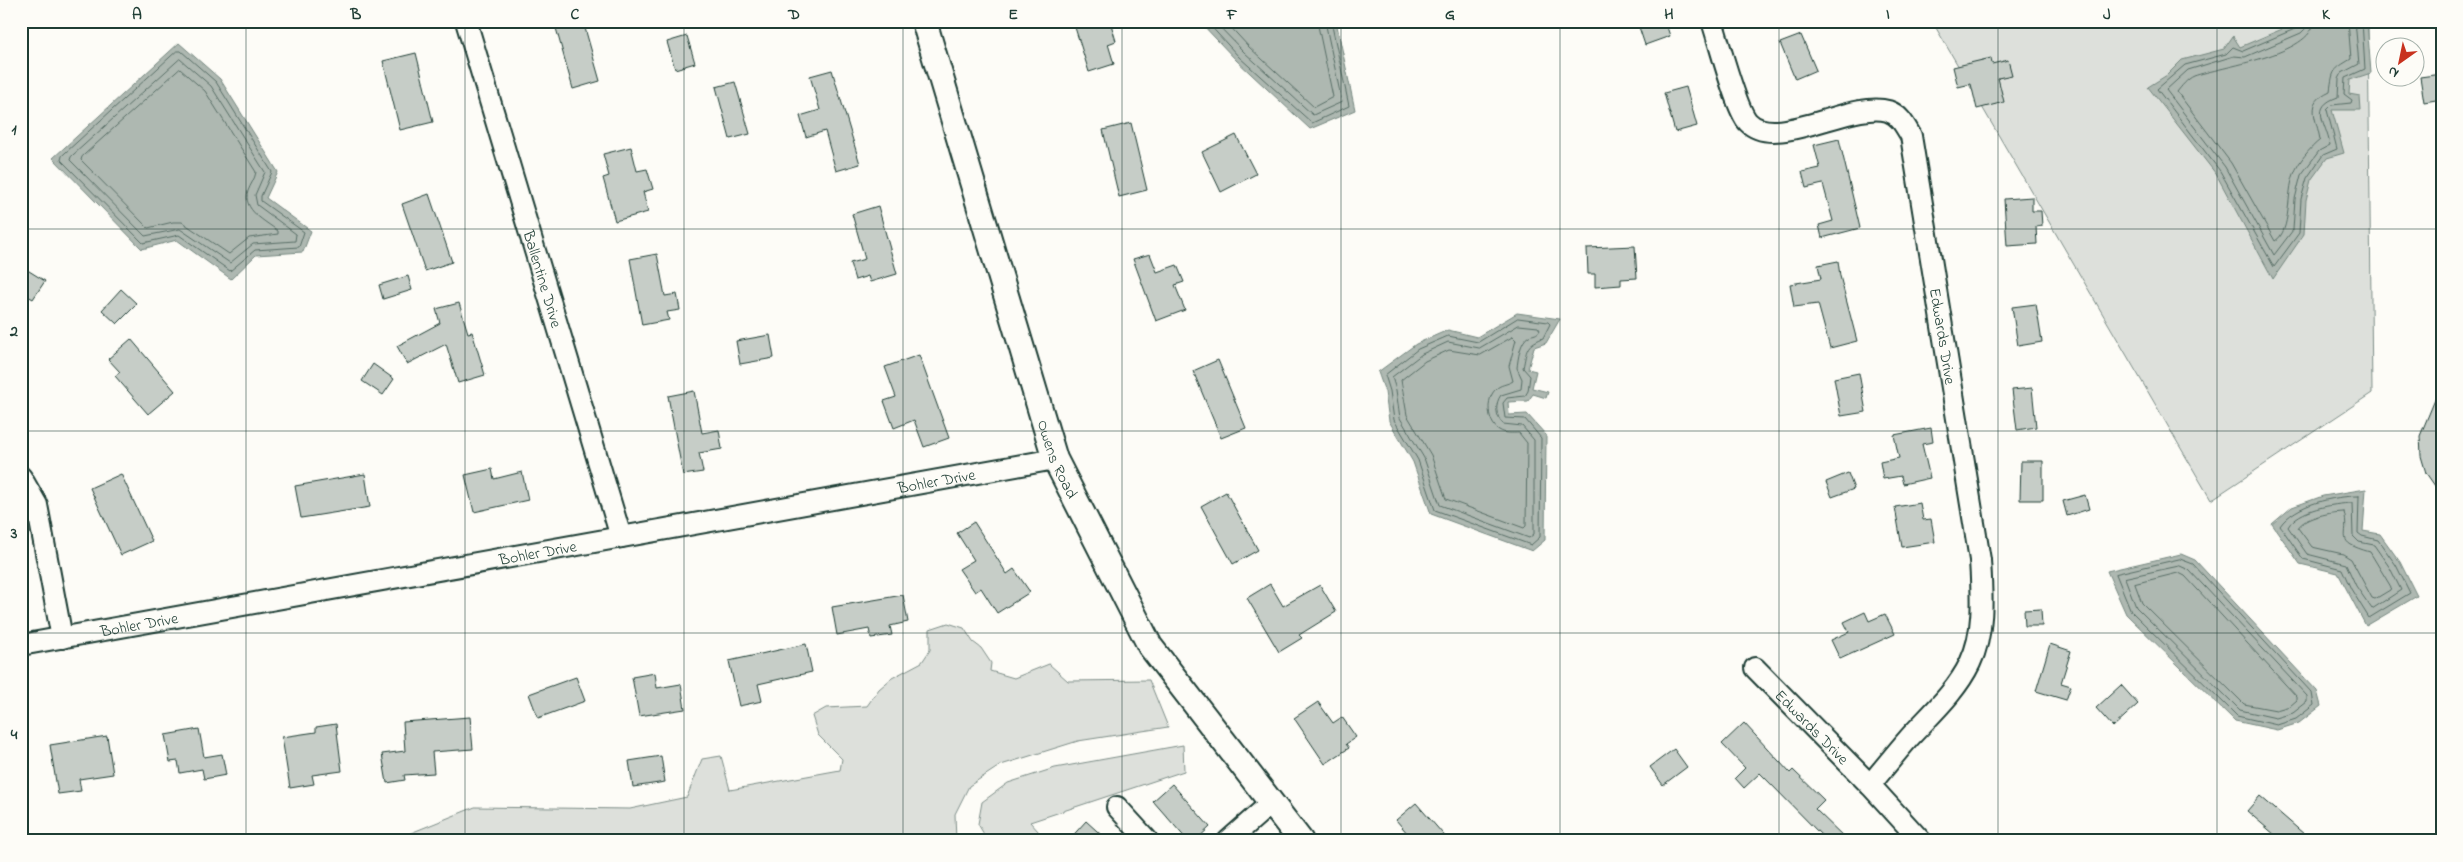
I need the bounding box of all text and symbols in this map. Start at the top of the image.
text: A [132,3,142,27]
text: B [350,3,362,27]
text: C [571,3,580,27]
text: D [787,3,800,27]
text: E [1008,3,1018,27]
text: F [1226,3,1238,27]
text: G [1445,3,1455,27]
text: H [1664,3,1674,27]
text: I [1886,3,1890,27]
text: J [2103,3,2111,27]
text: K [2322,3,2331,27]
north arrow [2376,38,2426,88]
text: N [2384,60,2403,83]
text: 1 [11,118,17,142]
street label: Ballentine Drive [515,227,568,332]
street label: Edwards Drive [1922,286,1961,387]
text: 2 [9,320,18,344]
street label: Owens Road [1030,417,1083,503]
street label: Bohler Drive [895,463,978,501]
text: 3 [10,522,18,546]
street label: Bohler Drive [496,535,580,573]
street label: Bohler Drive [98,607,181,645]
street label: Edwards Drive [1768,685,1854,772]
text: 4 [10,723,18,747]

